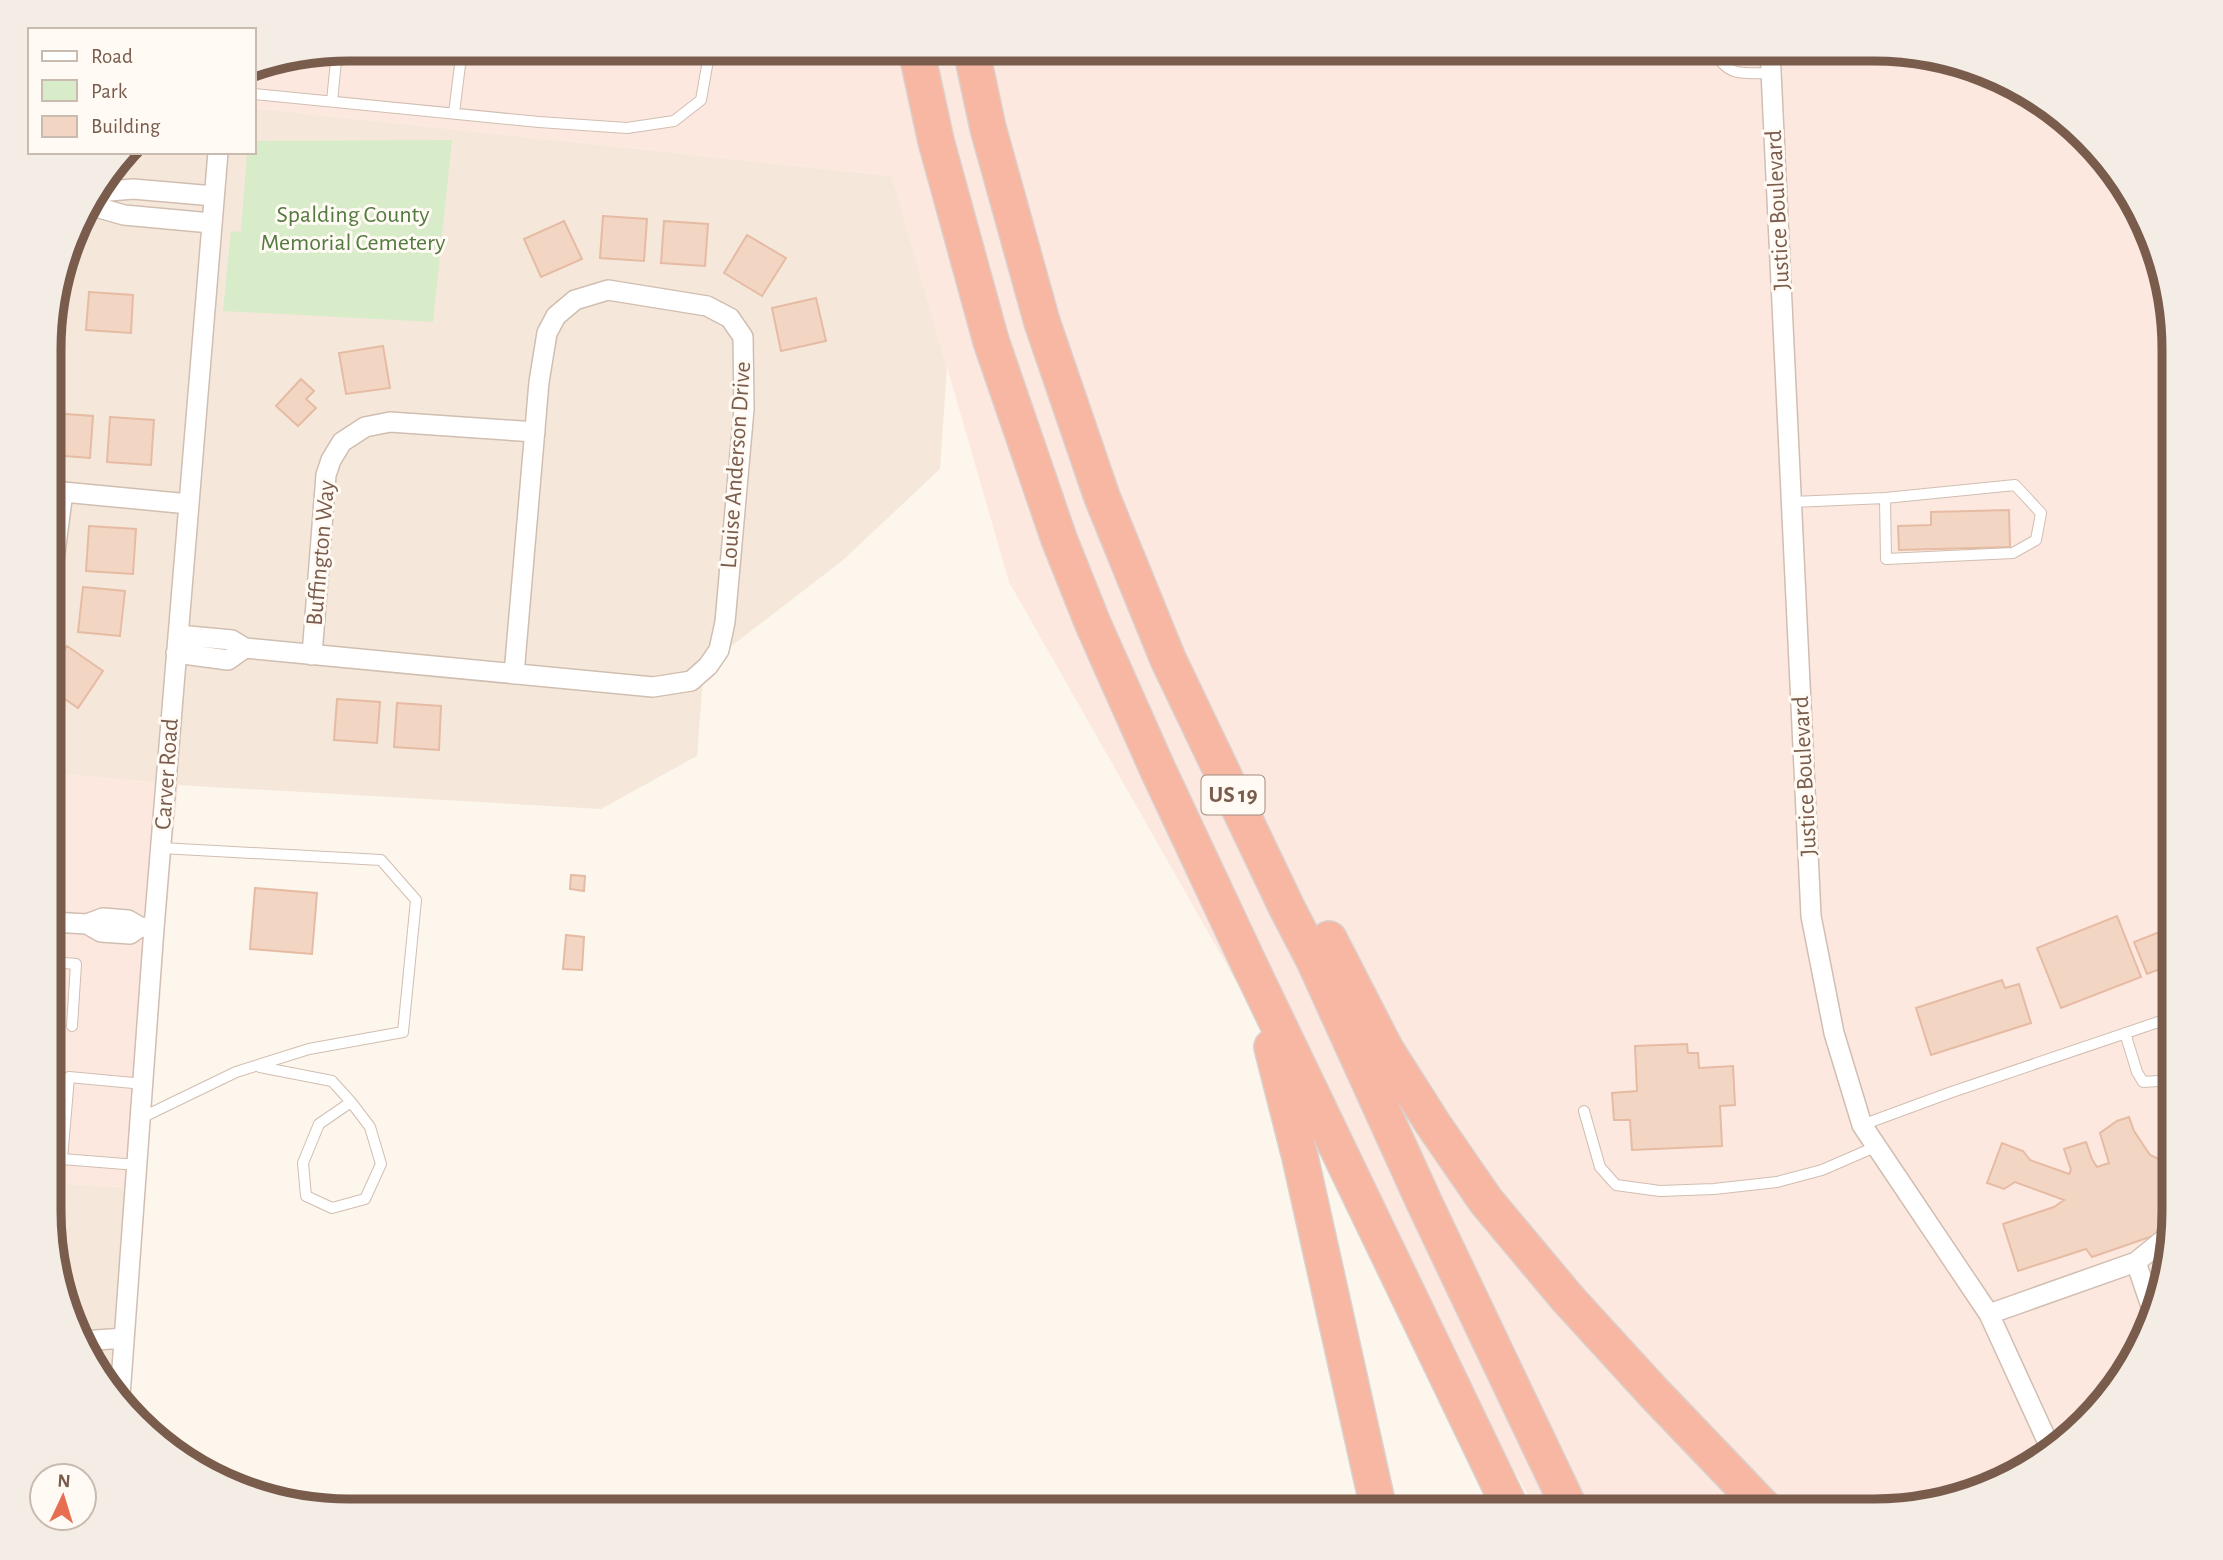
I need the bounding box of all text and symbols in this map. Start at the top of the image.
legend [28,28,256,154]
text: Road [91,46,133,67]
text: Park [91,81,128,102]
text: Building [91,116,161,137]
street label: Justice Boulevard [1762,129,1794,291]
park label: Spalding County Memorial Cemetery [261,203,445,255]
street label: Louise Anderson Drive [717,361,755,569]
street label: Buffington Way [303,479,339,627]
street label: Justice Boulevard [1789,695,1821,857]
street label: Carver Road [151,717,183,831]
road number: US 19 [1202,776,1264,814]
north arrow [28,1462,98,1532]
text: N [57,1472,71,1491]

